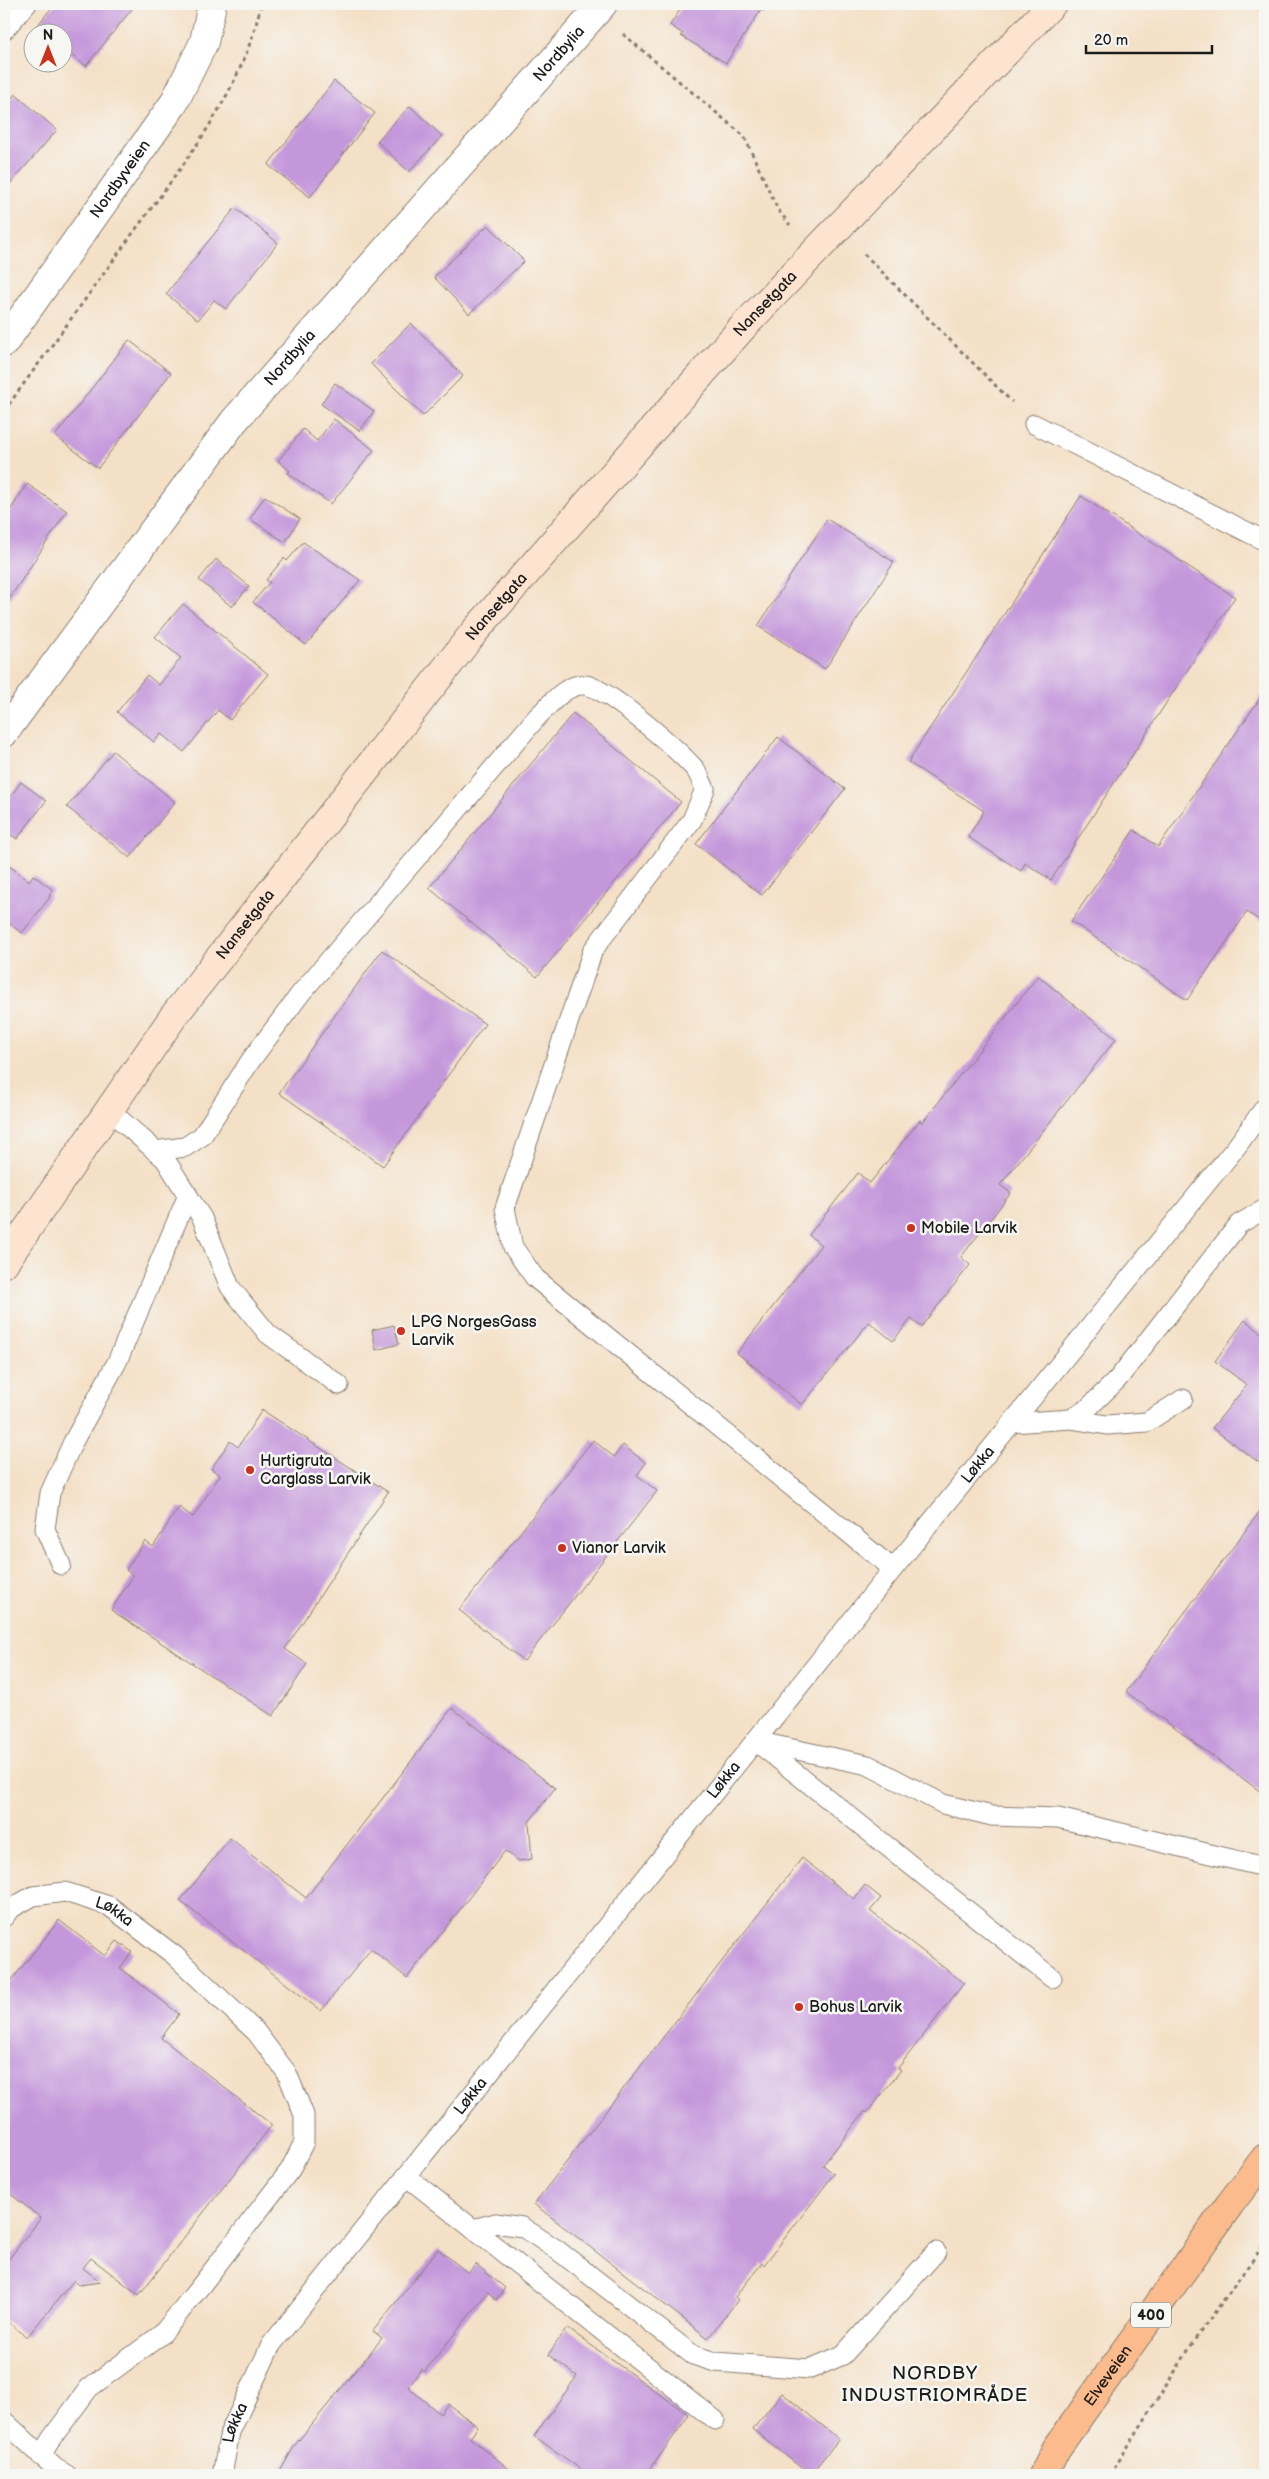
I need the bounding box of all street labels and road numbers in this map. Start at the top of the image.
street label: Nordbylia [529,22,589,86]
street label: Nordbyveien [86,136,154,222]
street label: Nansetgata [729,267,801,341]
street label: Nordbylia [260,326,320,390]
street label: Nansetgata [462,569,531,644]
street label: Nansetgata [212,886,279,963]
street label: Løkka [957,1442,999,1487]
street label: Løkka [703,1758,744,1802]
street label: Løkka [93,1893,137,1931]
street label: Løkka [450,2074,491,2118]
road number: 400 [1131,2302,1171,2328]
street label: Elveveien [1080,2341,1136,2410]
street label: Løkka [219,2400,252,2444]

